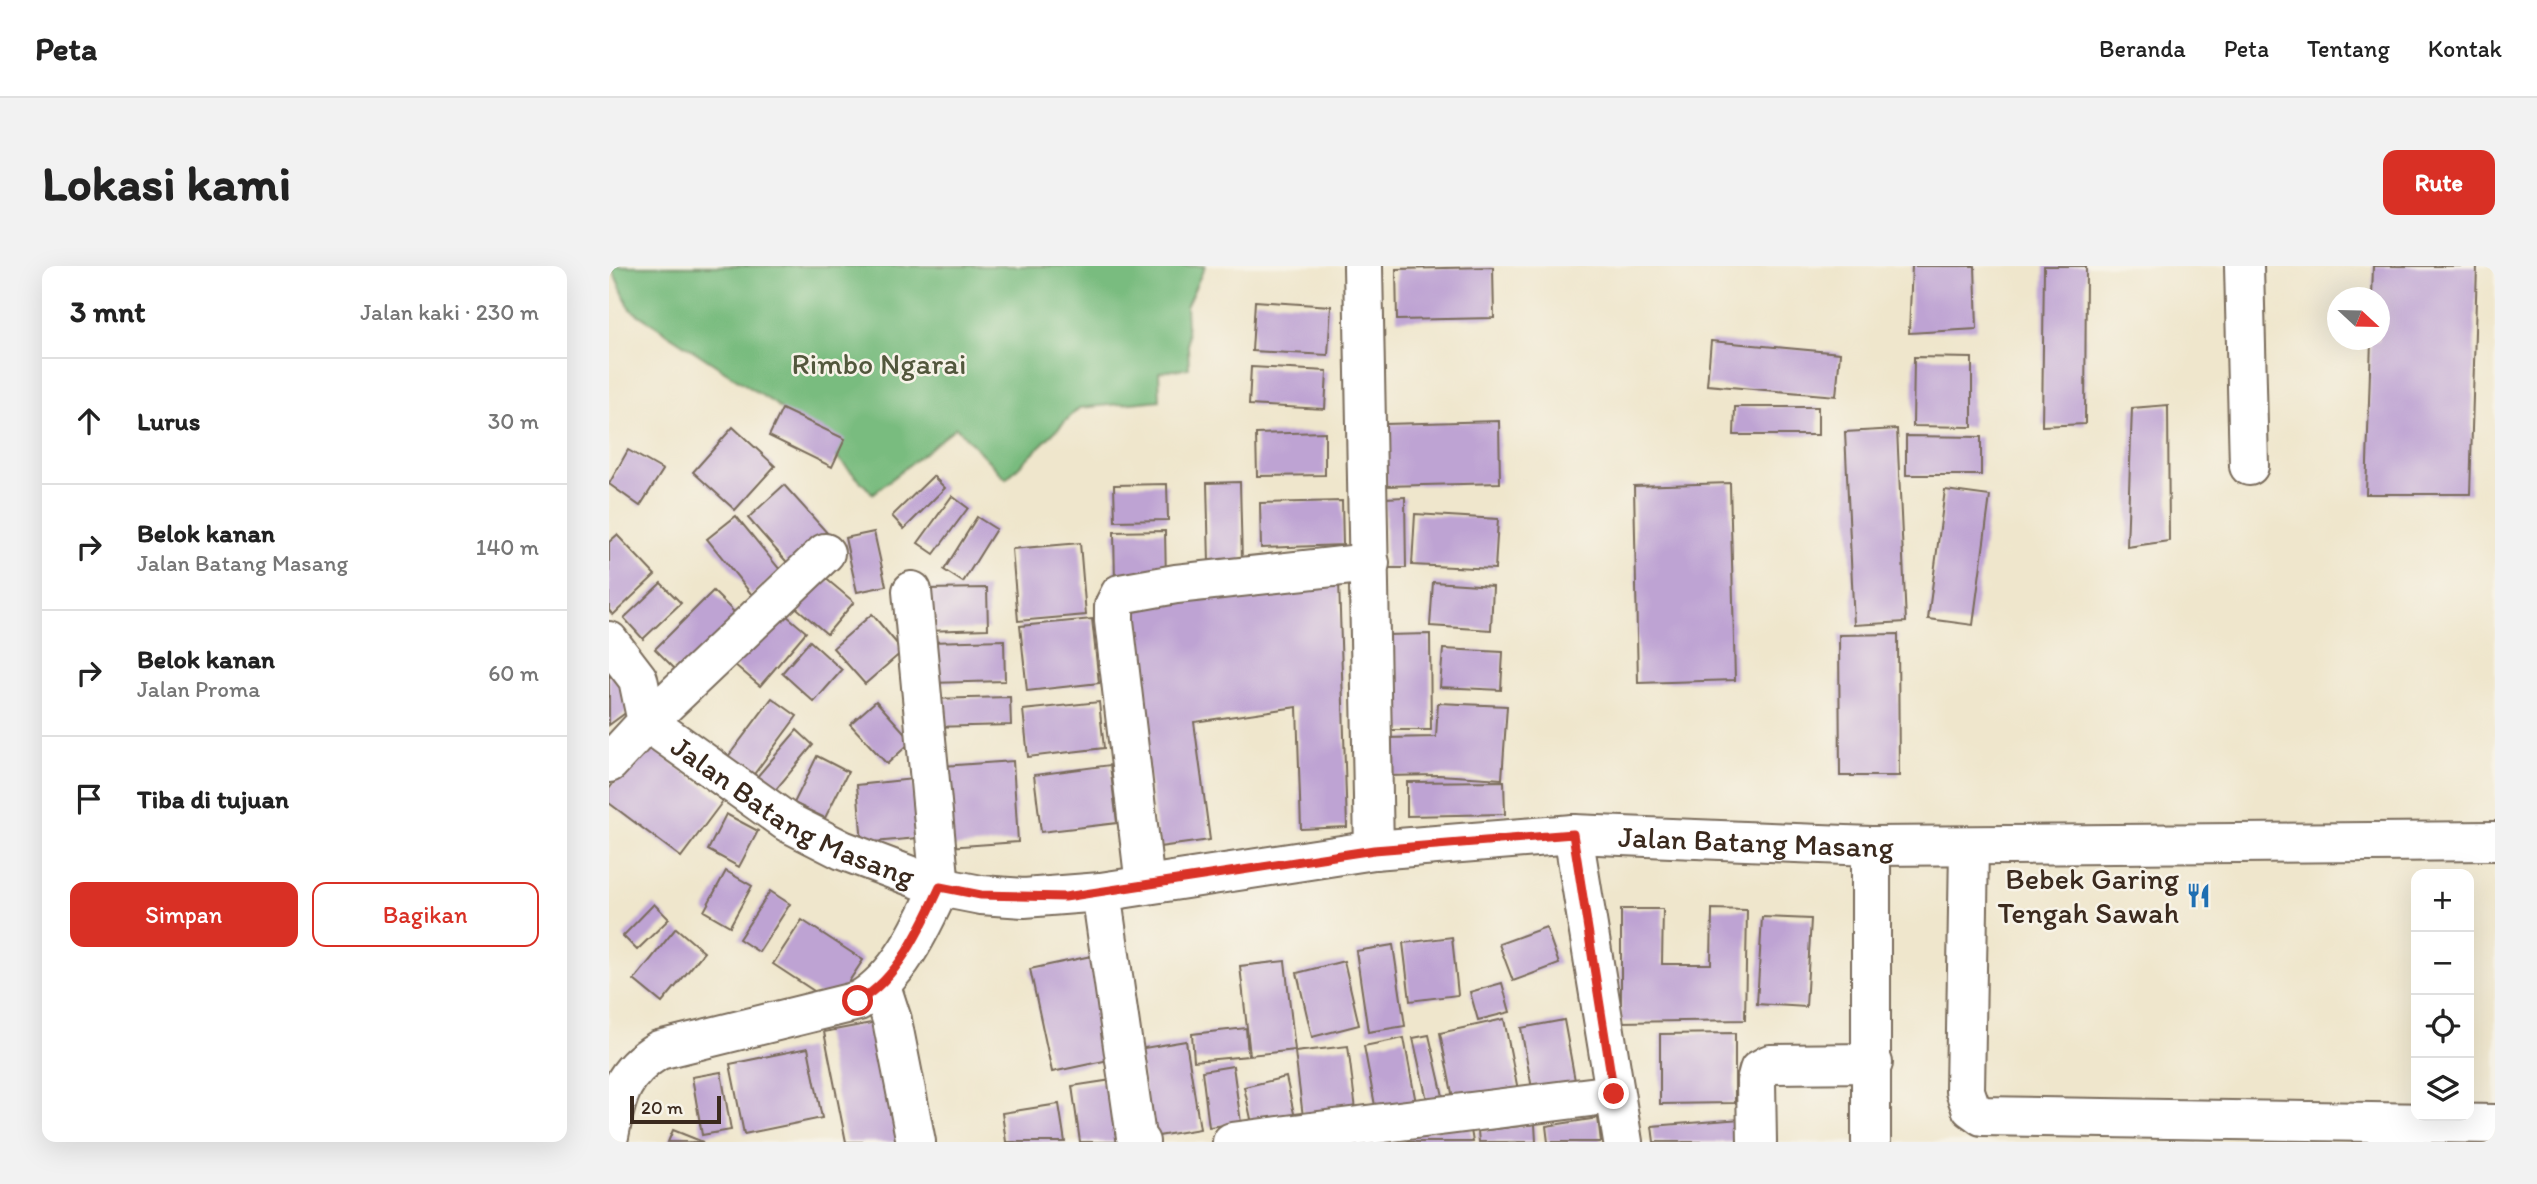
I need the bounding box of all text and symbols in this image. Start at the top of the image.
text: Peta [35,29,97,68]
text: Beranda [2099,34,2186,63]
text: Peta [2224,34,2269,63]
text: Tentang [2307,34,2390,63]
text: Kontak [2428,34,2502,63]
button: Rute [2383,150,2495,215]
text: Lokasi kami [42,153,291,212]
north arrow [2327,287,2390,350]
text: 3 mnt [70,293,146,330]
text: Jalan kaki · 230 m [360,298,539,326]
park label: Rimbo Ngarai [791,345,967,382]
icon: ahead [70,402,108,440]
text: Lurus [137,405,200,437]
text: 30 m [488,407,539,435]
text: Belok kanan [137,517,275,549]
icon: right [70,528,108,566]
text: 140 m [476,533,539,561]
text: Jalan Batang Masang [137,549,348,577]
text: Belok kanan [137,643,275,675]
icon: right [70,654,108,692]
text: 60 m [488,659,539,687]
text: Jalan Proma [137,675,260,703]
street label: Jalan Batang Masang [664,727,921,895]
icon: arrive [70,780,108,818]
text: Tiba di tujuan [137,783,289,815]
street label: Jalan Batang Masang [1617,817,1895,865]
place label: Bebek Garing Tengah Sawah [1998,860,2180,931]
map controls [2411,869,2474,1121]
button: + [2411,869,2474,932]
restaurant icon: Bebek Garing Tengah Sawah [2185,881,2213,909]
button: Simpan [70,882,298,947]
button: Bagikan [312,882,539,947]
button: − [2411,932,2474,995]
route start [842,985,873,1016]
button: locate [2411,995,2474,1058]
button: layers [2411,1058,2474,1121]
route end [1598,1078,1629,1109]
scale bar [630,1093,721,1125]
text: 20 m [641,1096,683,1119]

